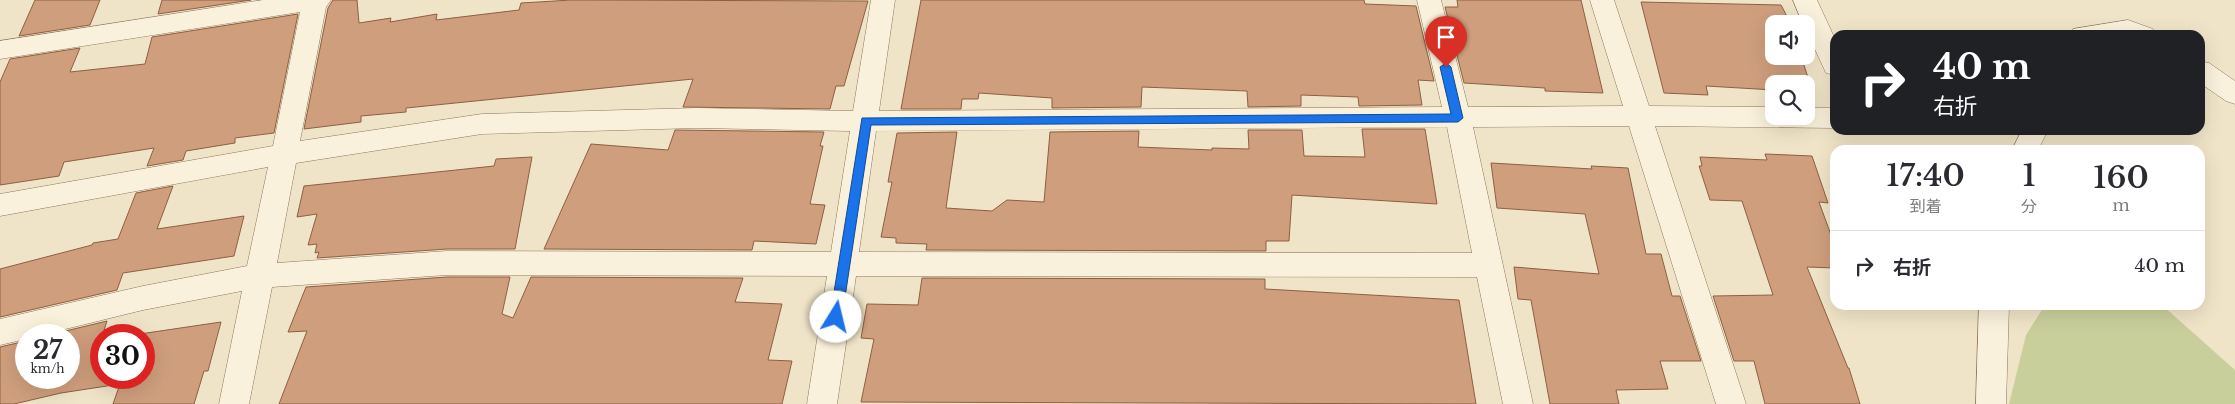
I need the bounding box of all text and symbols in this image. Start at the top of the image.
map controls [1765,15,1815,125]
button: sound [1765,15,1815,65]
pin [1425,16,1467,67]
icon: arrive [1432,23,1460,51]
text: 40 m [1933,45,2031,88]
icon: right [1850,50,1915,115]
button: search [1765,75,1815,125]
text: 右折 [1933,93,1977,120]
text: 17:40 [1886,157,1965,194]
text: 1 [2022,157,2036,194]
text: 160 [2093,159,2149,196]
text: m [2112,195,2130,215]
text: 到着 [1910,196,1942,216]
text: 分 [2021,196,2037,216]
icon: right [1850,252,1878,280]
text: 40 m [2134,254,2185,277]
text: 右折 [1893,256,1931,279]
position arrow [809,290,861,342]
speed limit sign: 30 [90,324,155,389]
text: 27 [33,335,62,366]
text: km/h [30,361,65,376]

